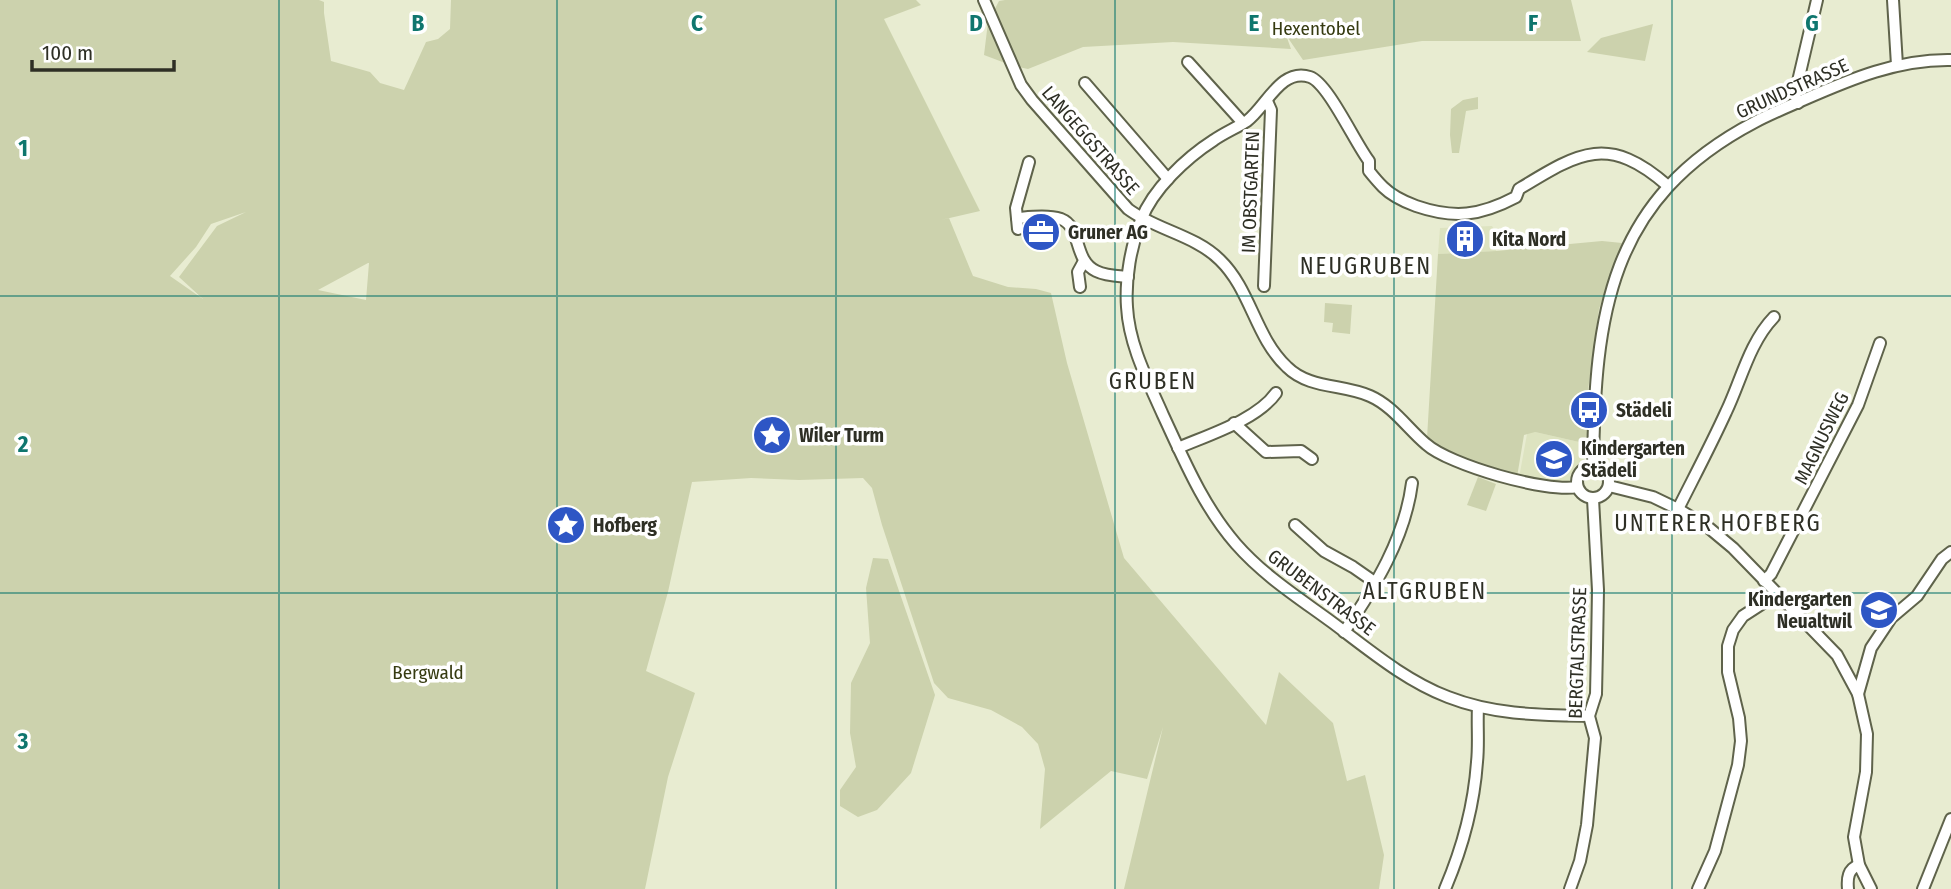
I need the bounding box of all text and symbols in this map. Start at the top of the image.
text: B [412,9,425,37]
text: C [691,9,703,37]
text: D [969,9,983,37]
text: E [1249,9,1260,37]
text: F [1528,9,1538,37]
text: G [1805,9,1819,37]
park label: Hexentobel [1272,17,1360,40]
scale bar [32,28,173,72]
text: 100 m [42,40,93,66]
street label: GRUNDSTRASSE [1732,53,1852,123]
street label: LANGEGGSTRASSE [1037,81,1144,200]
street label: IM OBSTGARTEN [1237,131,1264,253]
text: 1 [18,134,28,162]
office icon: Gruner AG [1020,211,1062,253]
building icon: Kita Nord [1444,218,1486,260]
place label: Gruner AG [1068,221,1148,244]
place label: Kita Nord [1492,228,1566,251]
district label: NEUGRUBEN [1300,252,1432,280]
district label: GRUBEN [1109,367,1197,395]
street label: MAGNUSWEG [1789,388,1854,488]
bus stop icon: Städeli [1568,389,1610,431]
place label: Städeli [1616,399,1672,422]
place icon: Wiler Turm [751,414,793,456]
place label: Wiler Turm [799,424,884,447]
text: 2 [17,430,29,458]
place label: Kindergarten Städeli [1581,437,1685,482]
school or university icon: Kindergarten Städeli [1533,438,1575,480]
place icon: Hofberg [545,504,587,546]
district label: UNTERER HOFBERG [1614,509,1822,537]
place label: Hofberg [593,514,658,537]
street label: GRUBENSTRASSE [1263,544,1380,640]
district label: ALTGRUBEN [1363,577,1487,605]
street label: BERGTALSTRASSE [1564,587,1591,719]
place label: Kindergarten Neualtwil [1748,588,1853,633]
school or university icon: Kindergarten Neualtwil [1858,589,1900,631]
park label: Bergwald [392,661,464,684]
text: 3 [17,727,29,755]

